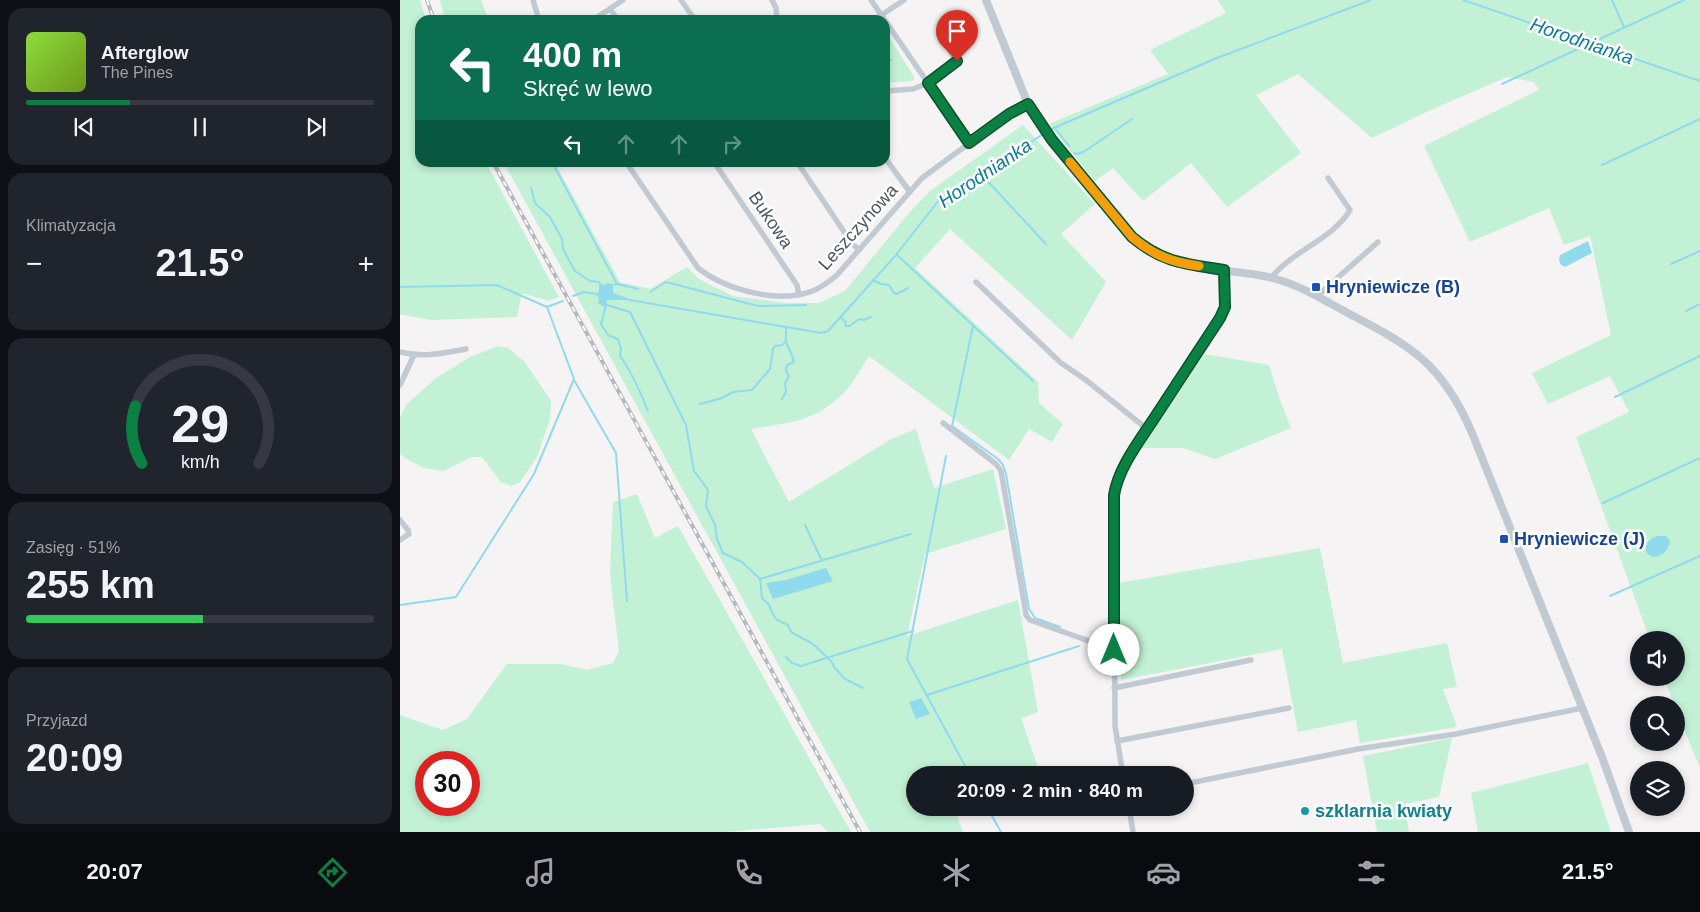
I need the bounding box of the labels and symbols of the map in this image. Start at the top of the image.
pin [936,10,978,61]
water label: Horodnianka [1528,14,1636,68]
water label: Horodnianka [934,134,1036,212]
street label: Leszczynowa [814,179,902,274]
street label: Bukowa [745,188,798,253]
place label: Hryniewicze (B) [1326,277,1460,297]
marker: Hryniewicze (B) [1310,281,1322,293]
place label: Hryniewicze (J) [1514,529,1645,549]
marker: Hryniewicze (J) [1498,533,1510,545]
position arrow [1087,623,1139,675]
speed limit sign: 30 [415,751,480,816]
place label: szklarnia kwiaty [1315,801,1452,821]
marker: szklarnia kwiaty [1299,805,1311,817]

